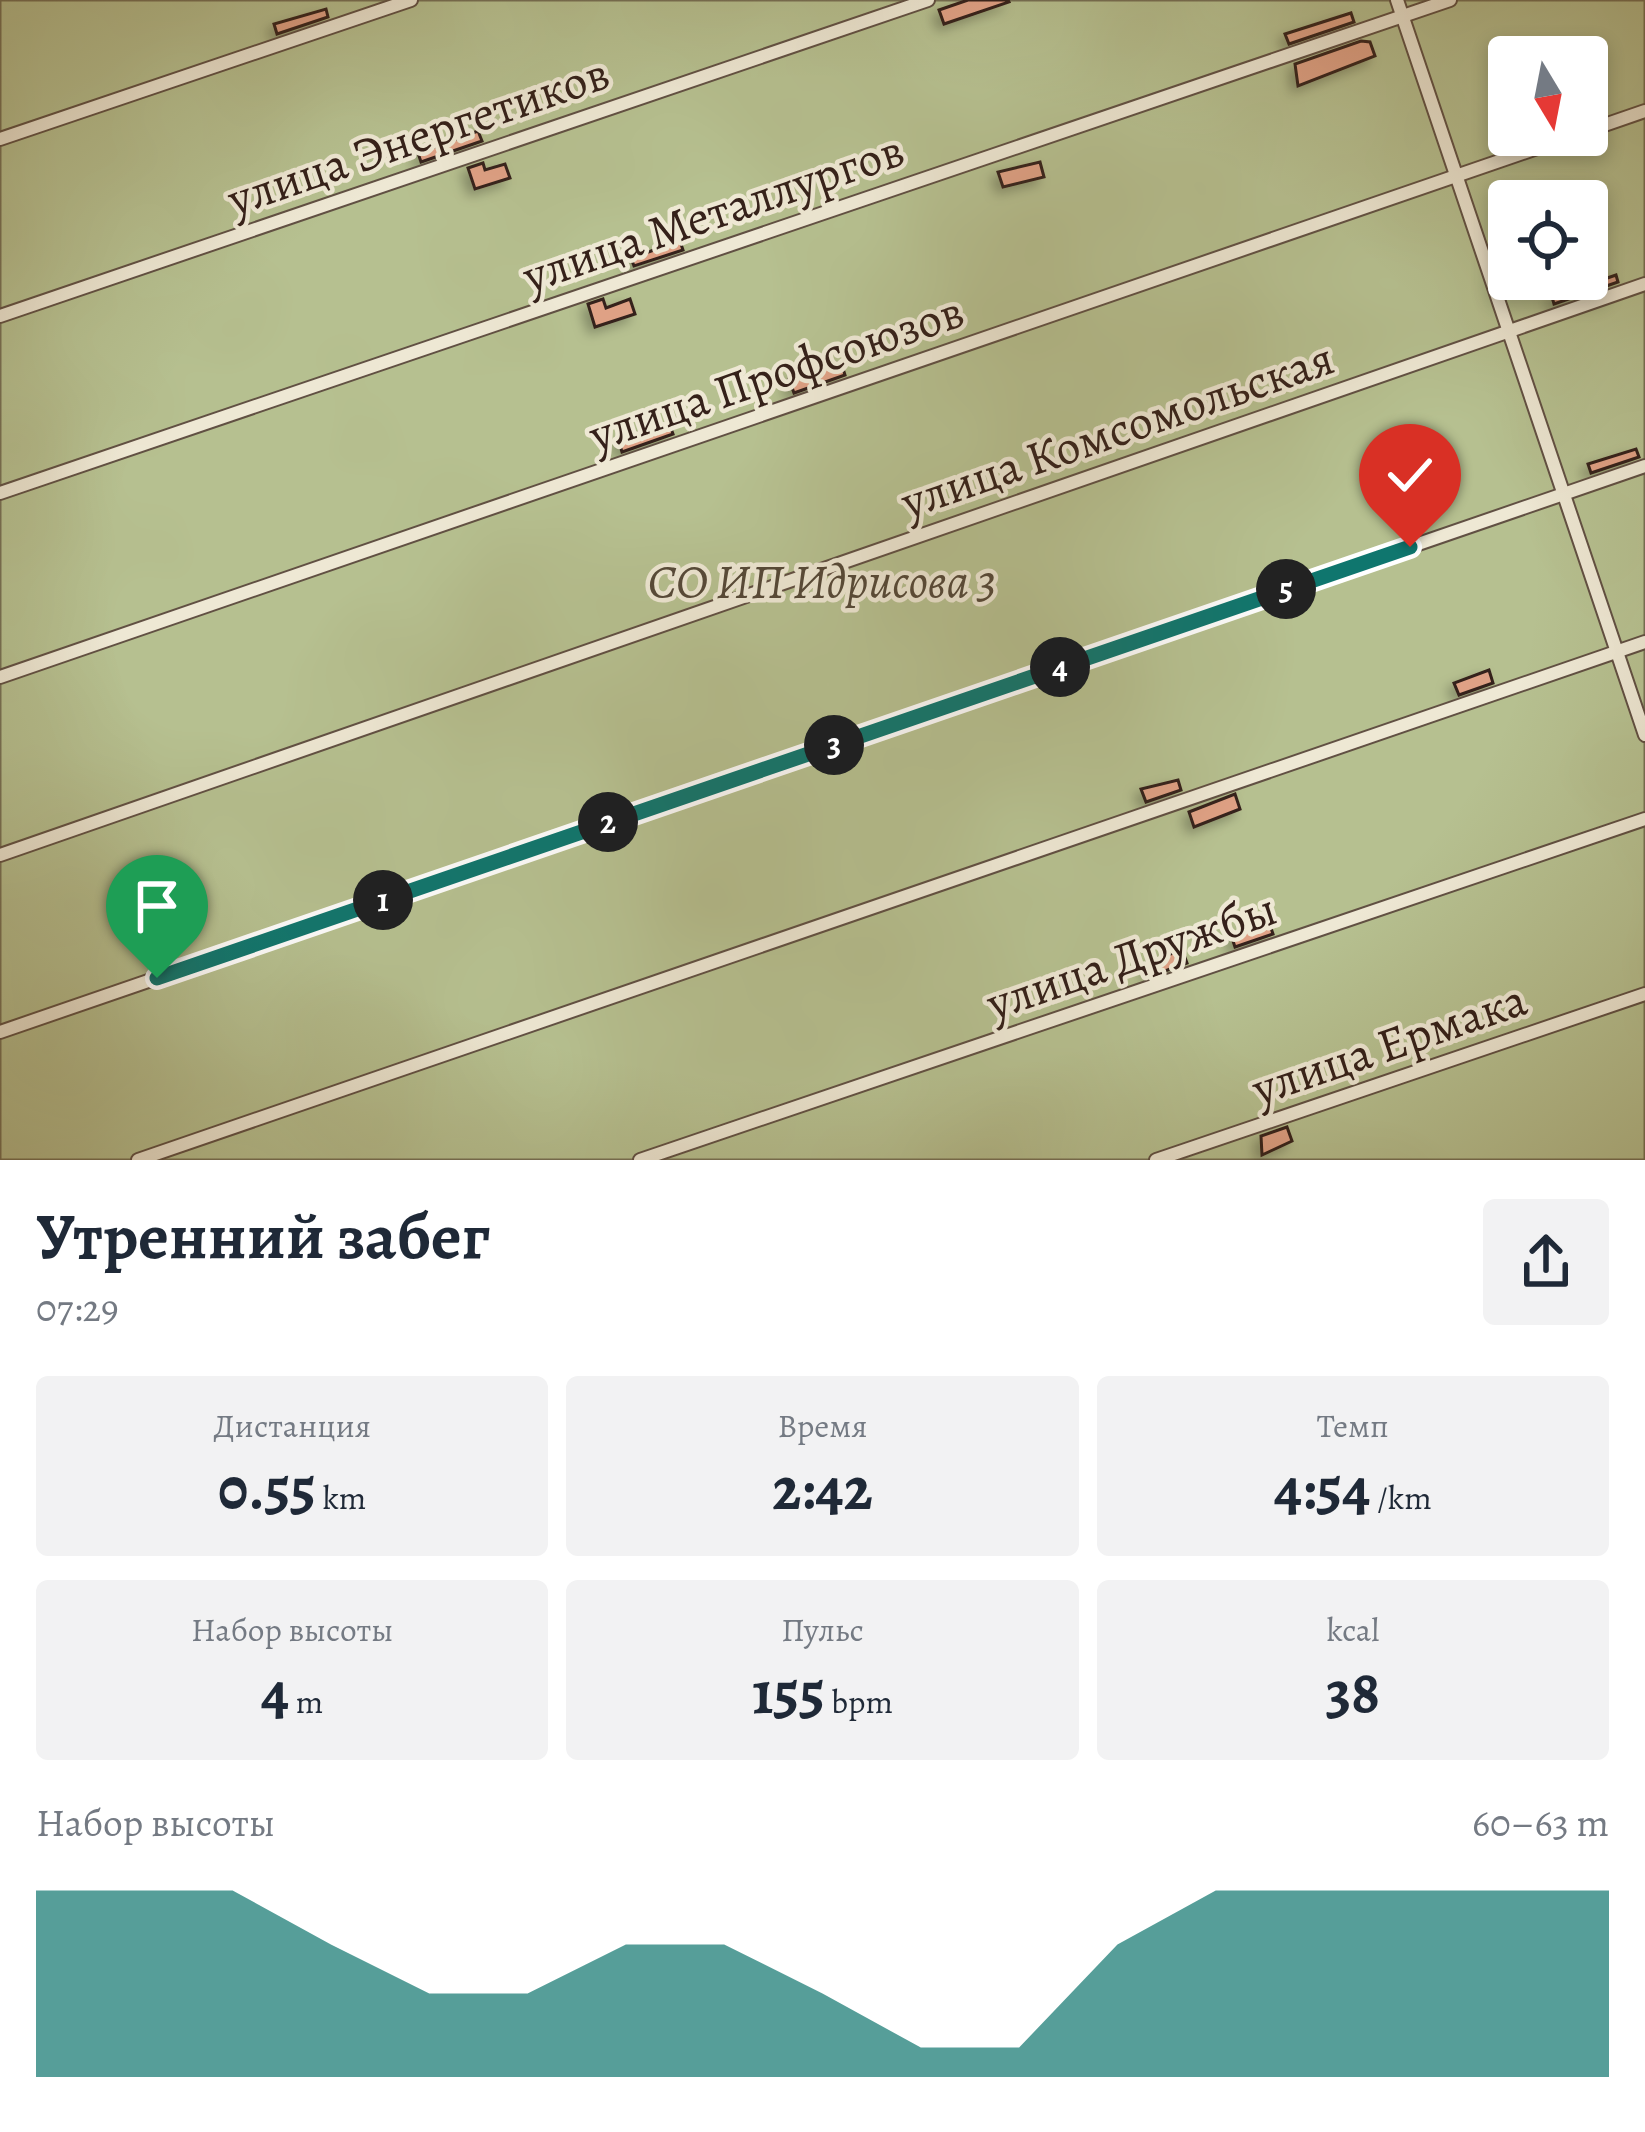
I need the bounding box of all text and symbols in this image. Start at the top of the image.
north arrow [1488,36,1608,156]
map controls [1488,36,1608,300]
street label: улица Энергетиков [218,40,618,232]
street label: улица Металлургов [513,117,913,309]
button: locate [1488,180,1608,300]
street label: улица Профсоюзов [579,278,972,468]
street label: улица Комсомольская [891,325,1342,535]
pin [1359,424,1461,547]
icon: check [1377,442,1443,508]
park label: СО ИП Идрисова 3 [648,548,996,614]
pin: 5 [1256,559,1316,619]
text: 5 [1279,566,1293,611]
pin: 4 [1030,637,1090,697]
text: 4 [1052,644,1068,689]
pin: 3 [804,715,864,775]
text: 3 [827,722,841,767]
pin: 2 [578,792,638,852]
text: 2 [600,799,616,844]
pin [106,855,208,978]
pin: 1 [353,870,413,930]
icon: arrive [124,873,190,939]
street label: улица Дружбы [977,876,1285,1037]
text: 1 [377,877,389,922]
street label: улица Ермака [1242,966,1535,1122]
text: Утренний забег [36,1191,490,1281]
button: share [1483,1199,1609,1325]
text: 07:29 [36,1281,119,1334]
text: Дистанция [213,1403,371,1448]
text: Время [778,1403,867,1448]
text: Темп [1317,1403,1389,1448]
text: 0.55 [218,1448,316,1530]
text: 2:42 [772,1448,873,1530]
text: 4:54 [1274,1448,1370,1530]
text: km [316,1475,366,1520]
text: /km [1370,1475,1432,1520]
text: Набор высоты [191,1607,393,1652]
text: Пульс [781,1607,864,1652]
text: kcal [1326,1607,1379,1652]
text: 4 [261,1652,289,1734]
text: 155 [752,1652,825,1734]
text: 38 [1326,1652,1380,1734]
text: m [289,1679,323,1724]
text: bpm [825,1679,893,1724]
text: Набор высоты [36,1796,275,1849]
text: 60–63 m [1472,1796,1609,1849]

